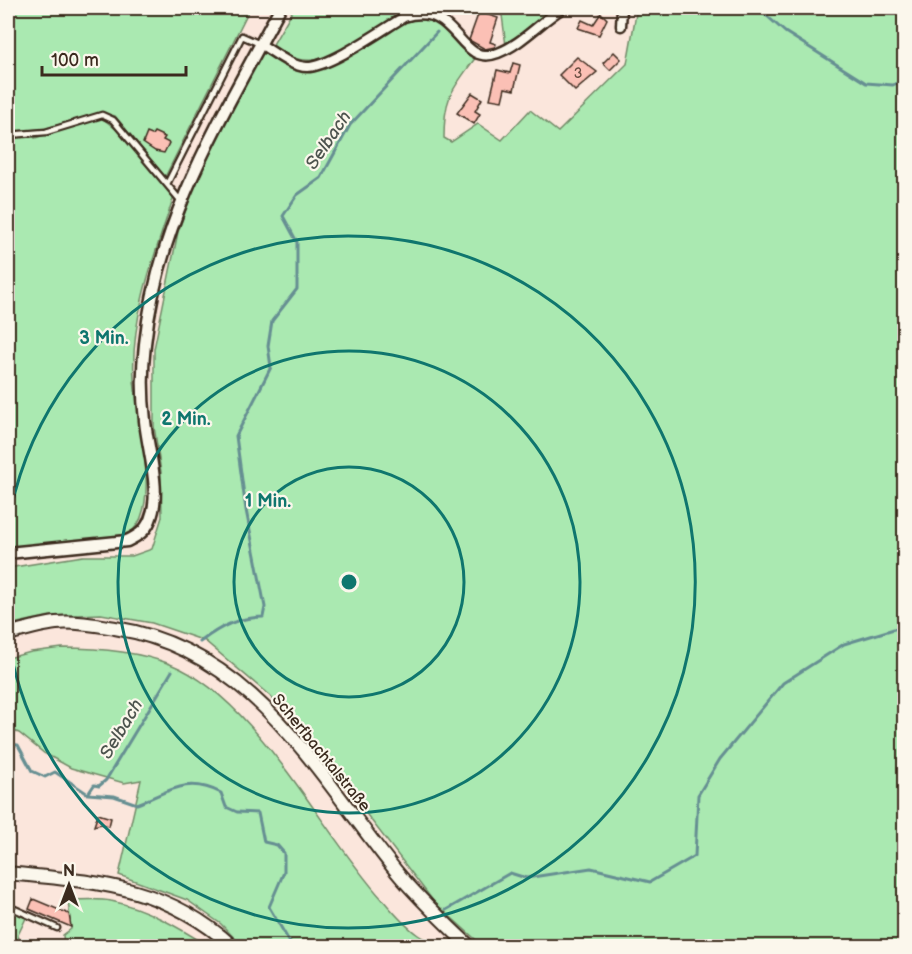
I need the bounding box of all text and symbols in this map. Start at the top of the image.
scale bar [42,39,186,77]
text: 100 m [51,50,99,71]
house number: 3 [574,65,582,82]
water label: Selbach [301,107,356,173]
text: 3 Min. [79,328,129,349]
text: 2 Min. [161,409,211,430]
text: 1 Min. [245,491,291,512]
centre of rings [339,572,359,592]
street label: Scherfbachtalstraße [268,690,374,816]
water label: Selbach [95,695,147,763]
north arrow [39,855,99,915]
text: N [63,862,75,881]

